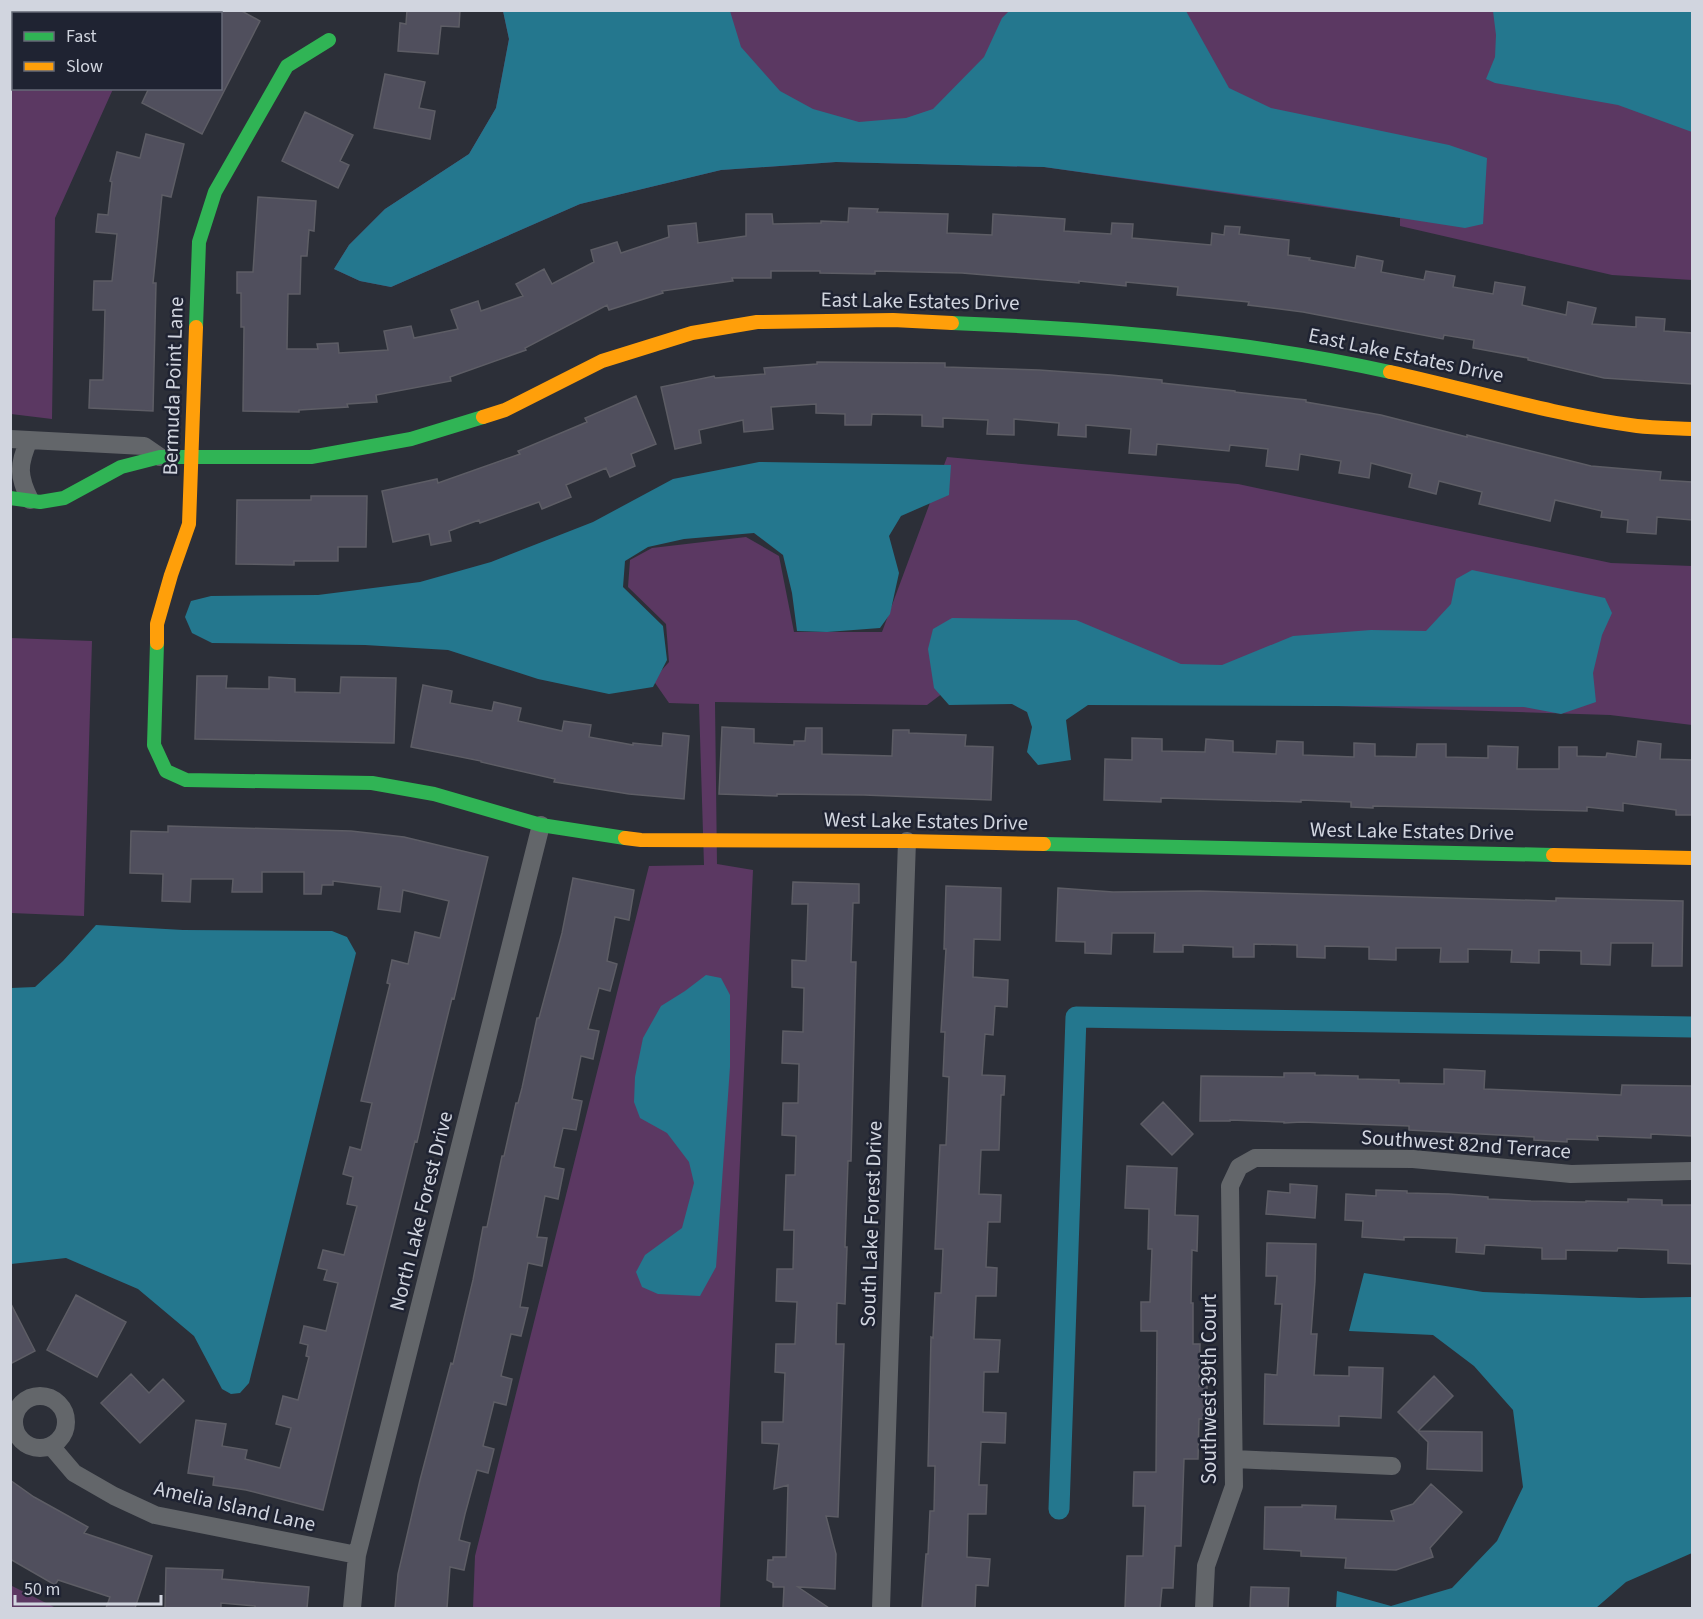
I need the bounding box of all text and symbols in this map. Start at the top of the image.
legend [12,12,222,90]
text: Fast [66,24,97,49]
text: Slow [66,54,103,79]
street label: East Lake Estates Drive [820,284,1020,318]
street label: Bermuda Point Lane [155,296,191,476]
street label: East Lake Estates Drive [1306,320,1506,390]
street label: West Lake Estates Drive [824,804,1028,838]
street label: West Lake Estates Drive [1310,814,1514,848]
street label: North Lake Forest Drive [382,1108,460,1314]
street label: South Lake Forest Drive [852,1120,890,1328]
street label: Southwest 82nd Terrace [1360,1122,1572,1166]
street label: Southwest 39th Court [1194,1294,1224,1484]
street label: Amelia Island Lane [151,1473,319,1539]
scale bar [15,1568,160,1606]
text: 50 m [24,1577,60,1602]

